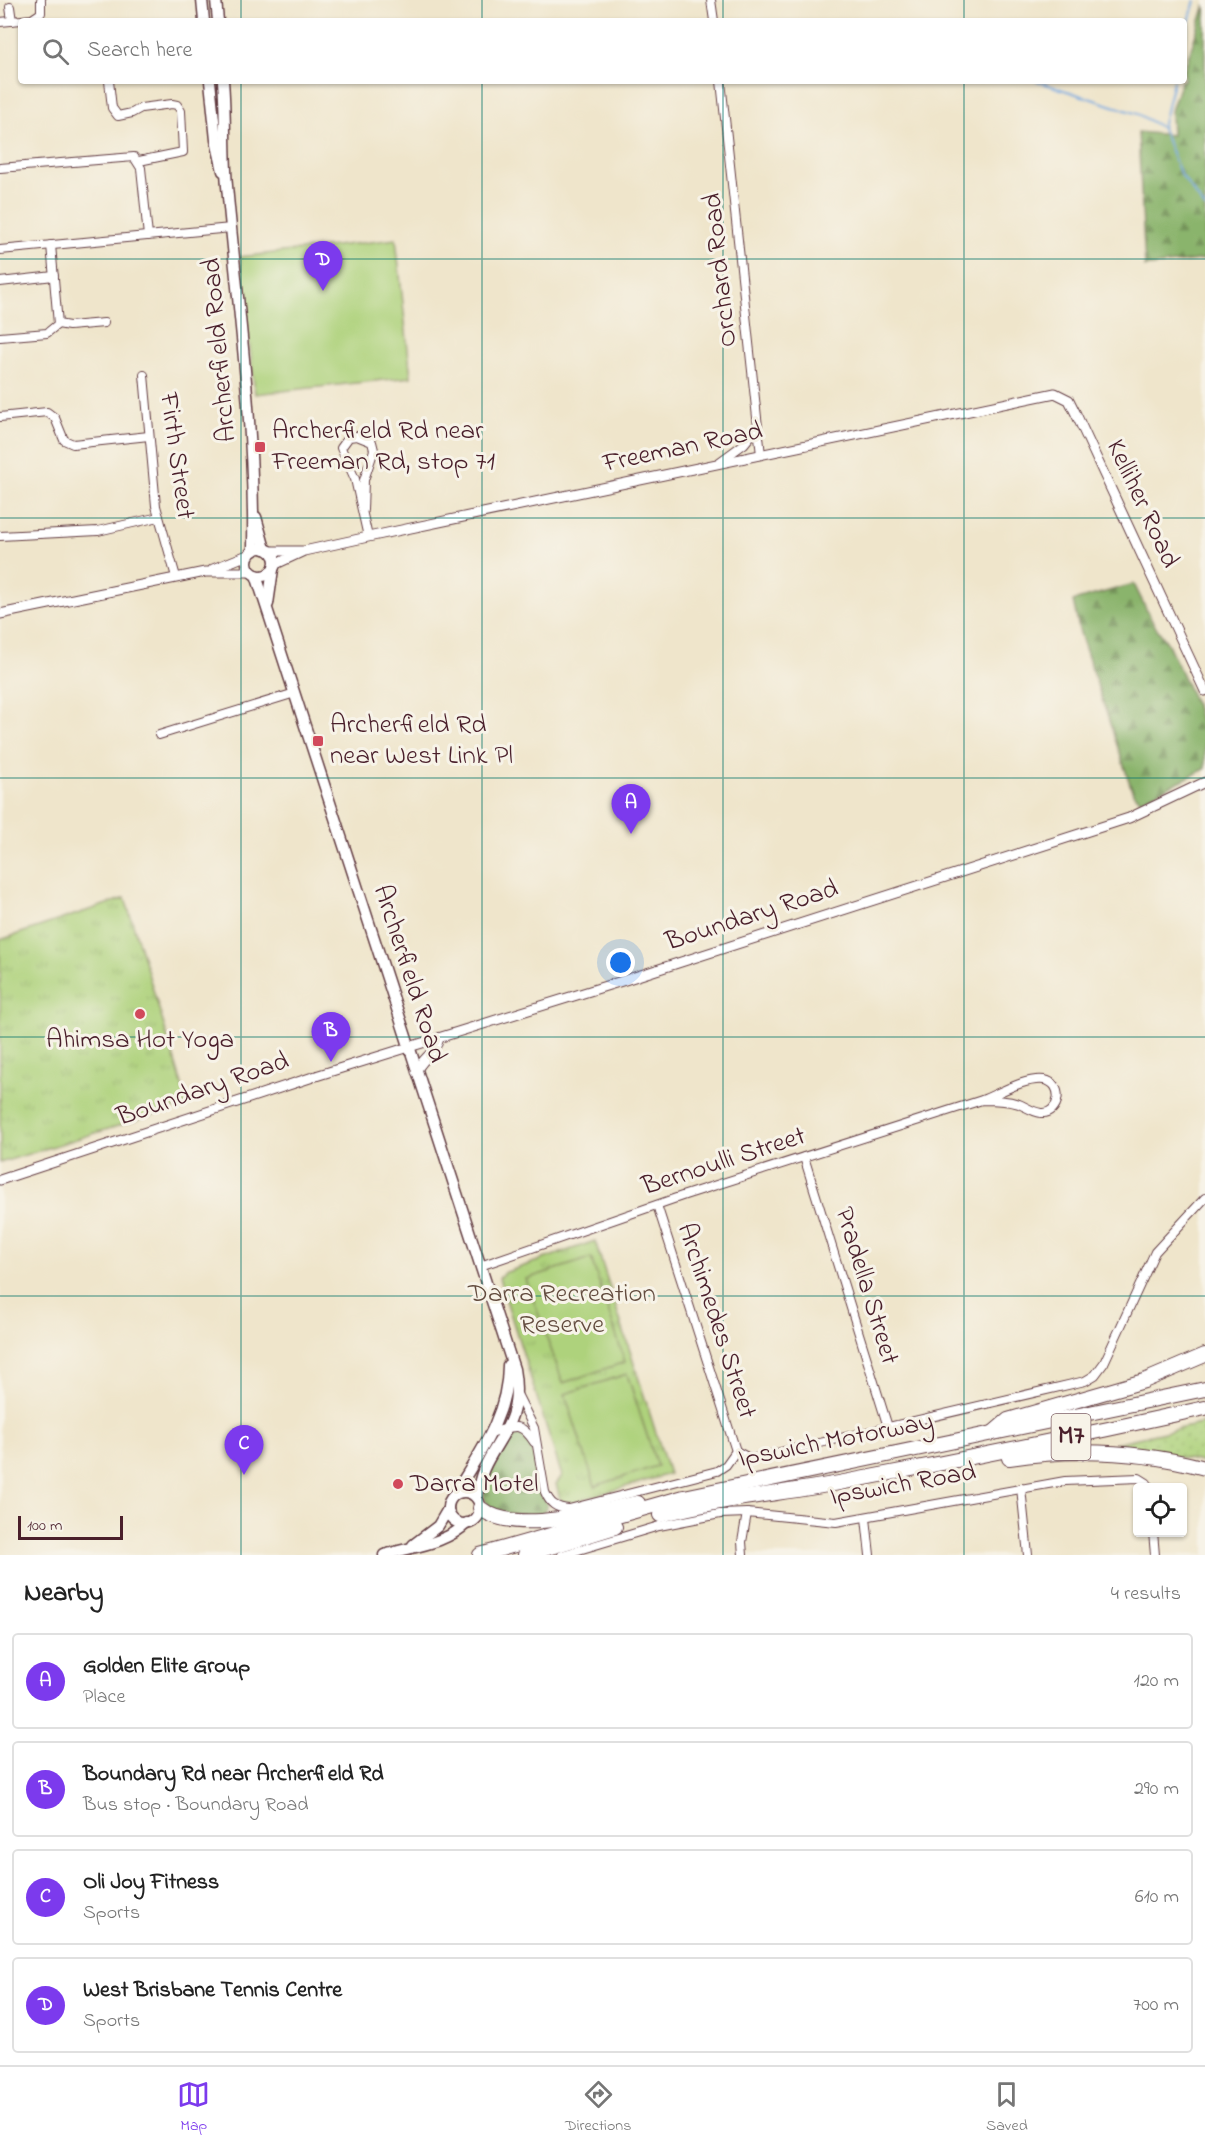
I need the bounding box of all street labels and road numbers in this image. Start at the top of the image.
street label: Orchard Road [694,191,748,349]
street label: Archerfield Road [193,256,247,444]
street label: Firth Street [148,389,204,522]
street label: Freeman Road [599,412,766,484]
street label: Kelliher Road [1095,433,1189,575]
street label: Boundary Road [660,870,843,963]
street label: Archerfield Road [362,880,456,1068]
street label: Boundary Road [111,1042,294,1138]
street label: Bernoulli Street [636,1117,811,1207]
street label: Pradella Street [824,1203,908,1369]
street label: Archimedes Street [666,1218,766,1424]
street label: Ipswich Motorway [735,1403,937,1479]
road number: M7 [1052,1414,1090,1460]
street label: Ipswich Road [827,1453,979,1517]

